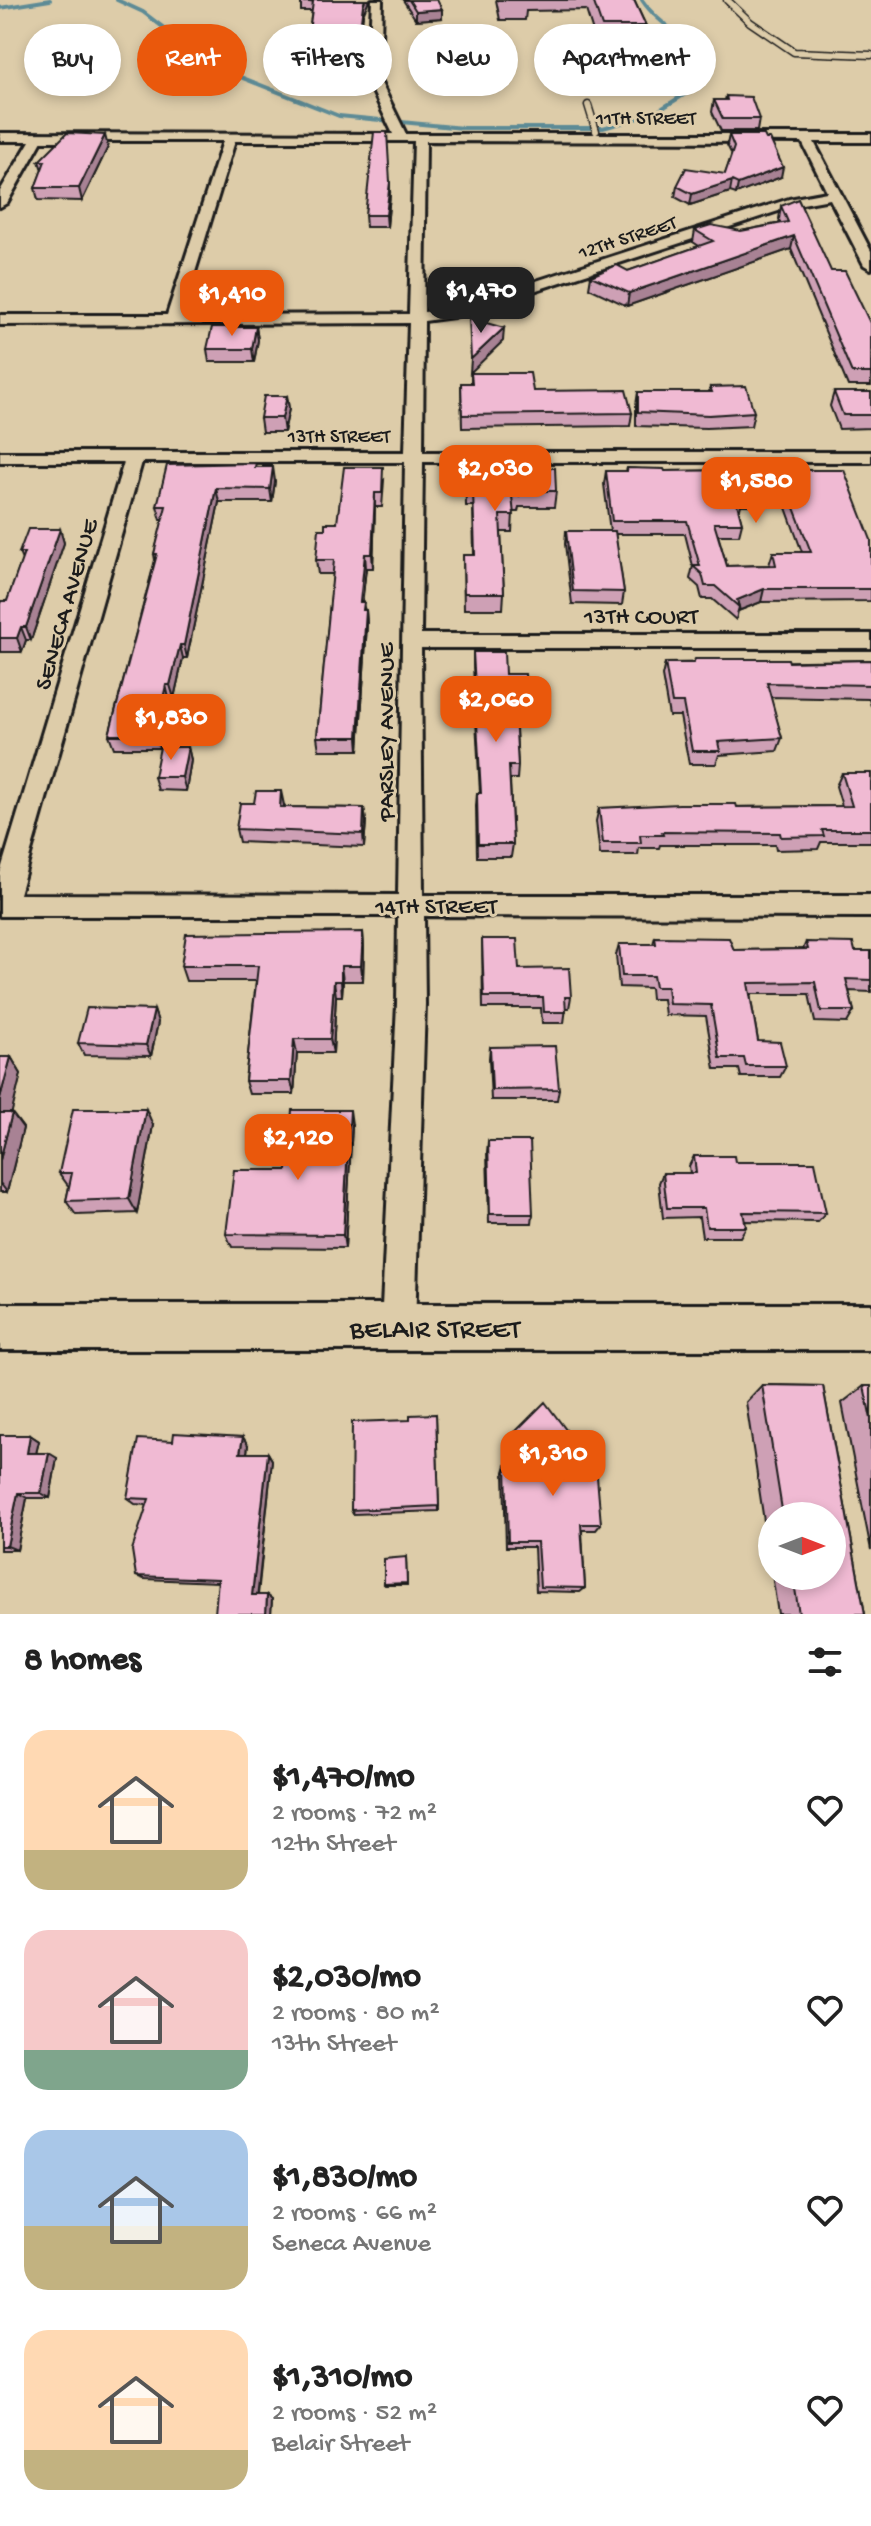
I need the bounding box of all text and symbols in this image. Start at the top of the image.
chip: Buy [24,24,121,96]
chip: Rent [137,24,247,96]
chip: Filters [263,24,392,96]
chip: New [408,24,518,96]
chip: Apartment [534,24,716,96]
street label: 11TH STREET [595,109,697,132]
street label: 12TH STREET [575,212,681,266]
pin: $1,470 [416,267,546,335]
pin: $1,410 [167,270,297,338]
text: $1,470 [446,277,516,308]
text: $1,410 [198,280,266,311]
street label: 13TH STREET [287,427,391,450]
pin: $2,030 [430,445,560,513]
text: $2,030 [457,455,533,486]
pin: $1,580 [691,457,821,525]
text: $1,580 [719,467,793,498]
street label: SENECA AVENUE [30,515,107,694]
street label: 13TH COURT [583,604,700,633]
street label: PARSLEY AVENUE [374,642,403,822]
pin: $2,060 [431,676,561,744]
text: $2,060 [458,686,534,717]
pin: $1,830 [106,694,236,762]
text: $1,830 [135,704,207,735]
street label: 14TH STREET [374,894,499,923]
pin: $2,120 [233,1114,363,1182]
text: $2,120 [263,1124,333,1155]
street label: BELAIR STREET [349,1315,522,1348]
pin: $1,310 [488,1430,618,1498]
text: $1,310 [518,1440,588,1471]
north arrow [758,1502,846,1590]
map controls [758,1502,846,1590]
icon: filters [803,1640,847,1684]
text: 8 homes [24,1642,141,1682]
text: $1,470/mo [272,1759,415,1799]
icon: home [88,1762,184,1858]
icon: heart [803,1788,847,1832]
text: 2 rooms · 72 m² [272,1799,437,1830]
text: 12th Street [272,1830,395,1861]
text: $2,030/mo [272,1959,421,1999]
icon: home [88,1962,184,2058]
icon: heart [803,1988,847,2032]
text: 2 rooms · 80 m² [272,1999,440,2030]
text: 13th Street [272,2030,396,2061]
text: $1,830/mo [272,2159,417,2199]
icon: home [88,2162,184,2258]
icon: heart [803,2188,847,2232]
text: 2 rooms · 66 m² [272,2199,437,2230]
text: Seneca Avenue [272,2230,431,2261]
text: $1,310/mo [272,2359,412,2399]
icon: home [88,2362,184,2458]
icon: heart [803,2388,847,2432]
text: 2 rooms · 52 m² [272,2399,437,2430]
text: Belair Street [272,2430,409,2461]

